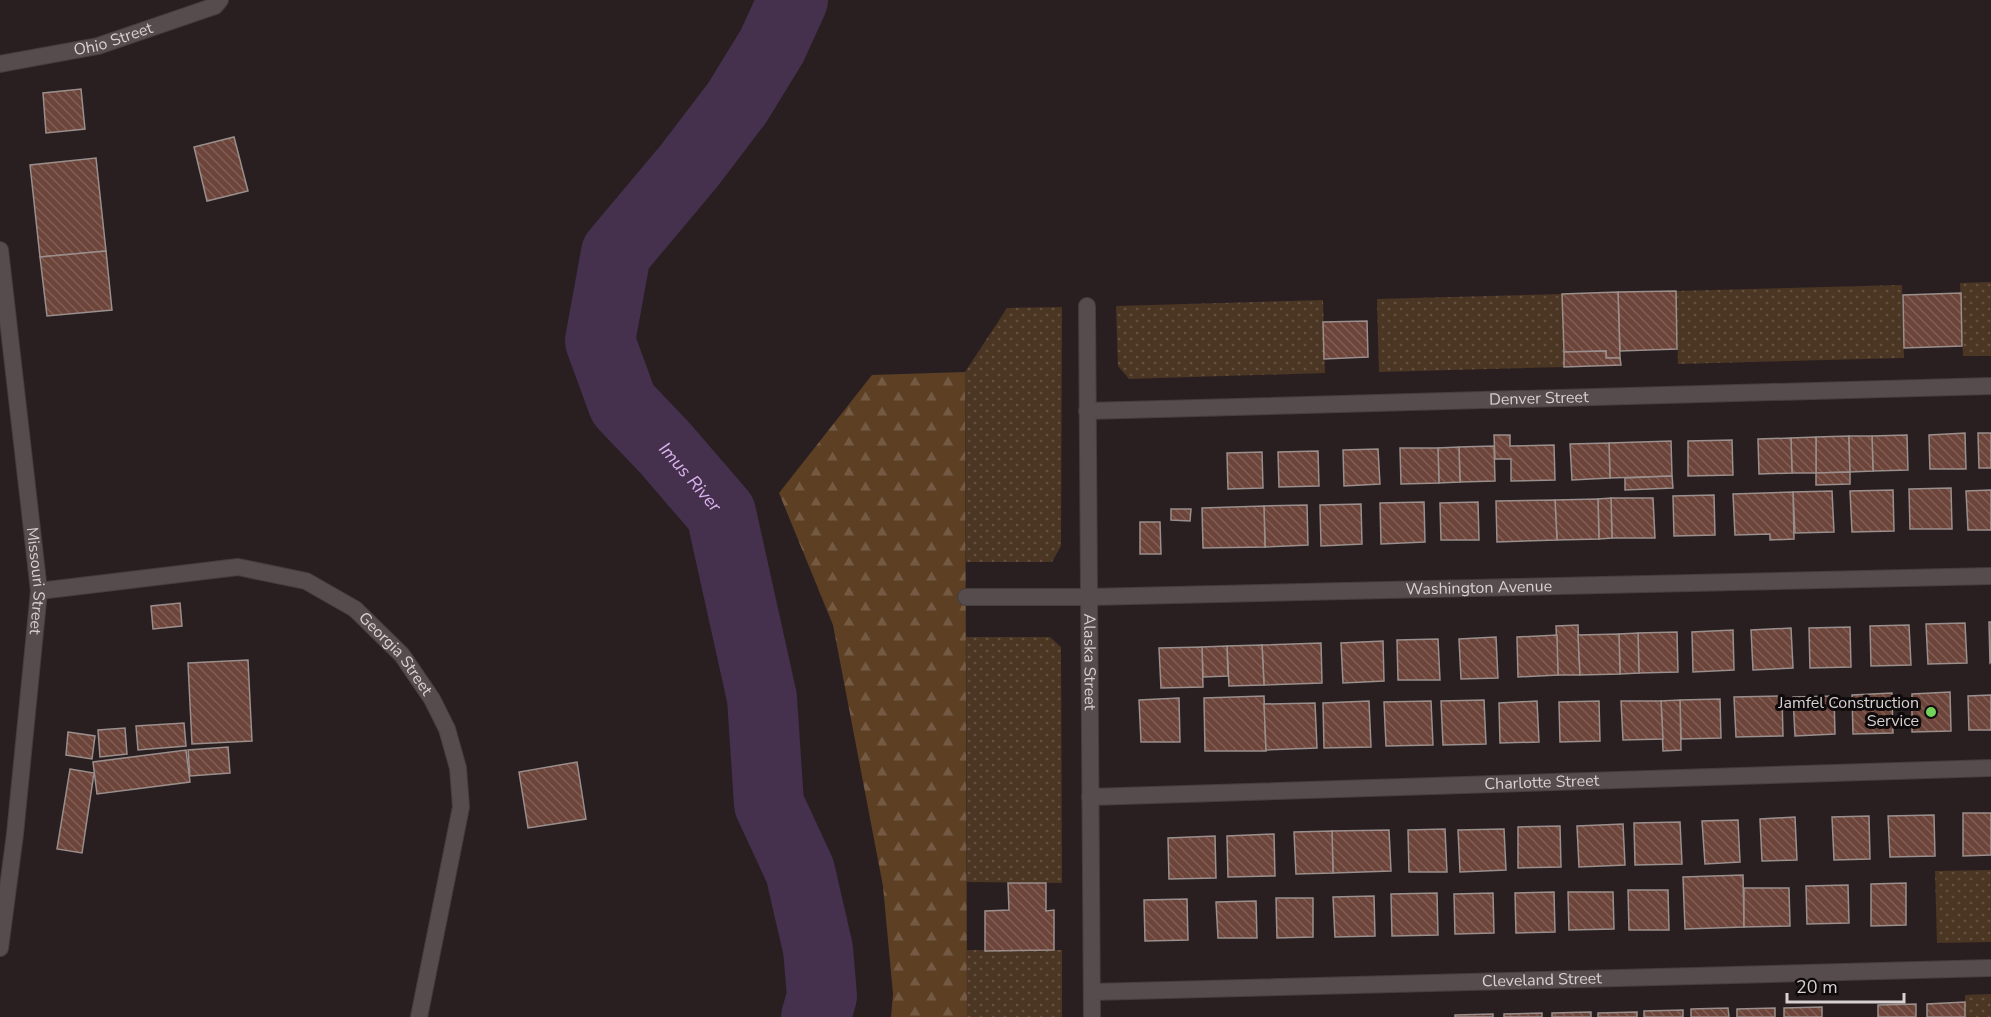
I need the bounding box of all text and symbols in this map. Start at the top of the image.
street label: Ohio Street [72,17,156,61]
street label: Denver Street [1489,386,1589,411]
water label: Imus River [654,437,727,518]
street label: Missouri Street [21,526,50,636]
street label: Washington Avenue [1405,575,1552,601]
street label: Georgia Street [353,607,438,700]
street label: Alaska Street [1078,613,1101,711]
place label: Jamfel Construction Service [1777,692,1919,732]
marker: Jamfel Construction Service [1924,705,1938,719]
street label: Charlotte Street [1484,770,1600,795]
scale bar [1787,966,1904,1004]
street label: Cleveland Street [1482,967,1602,993]
text: 20 m [1796,975,1838,999]

